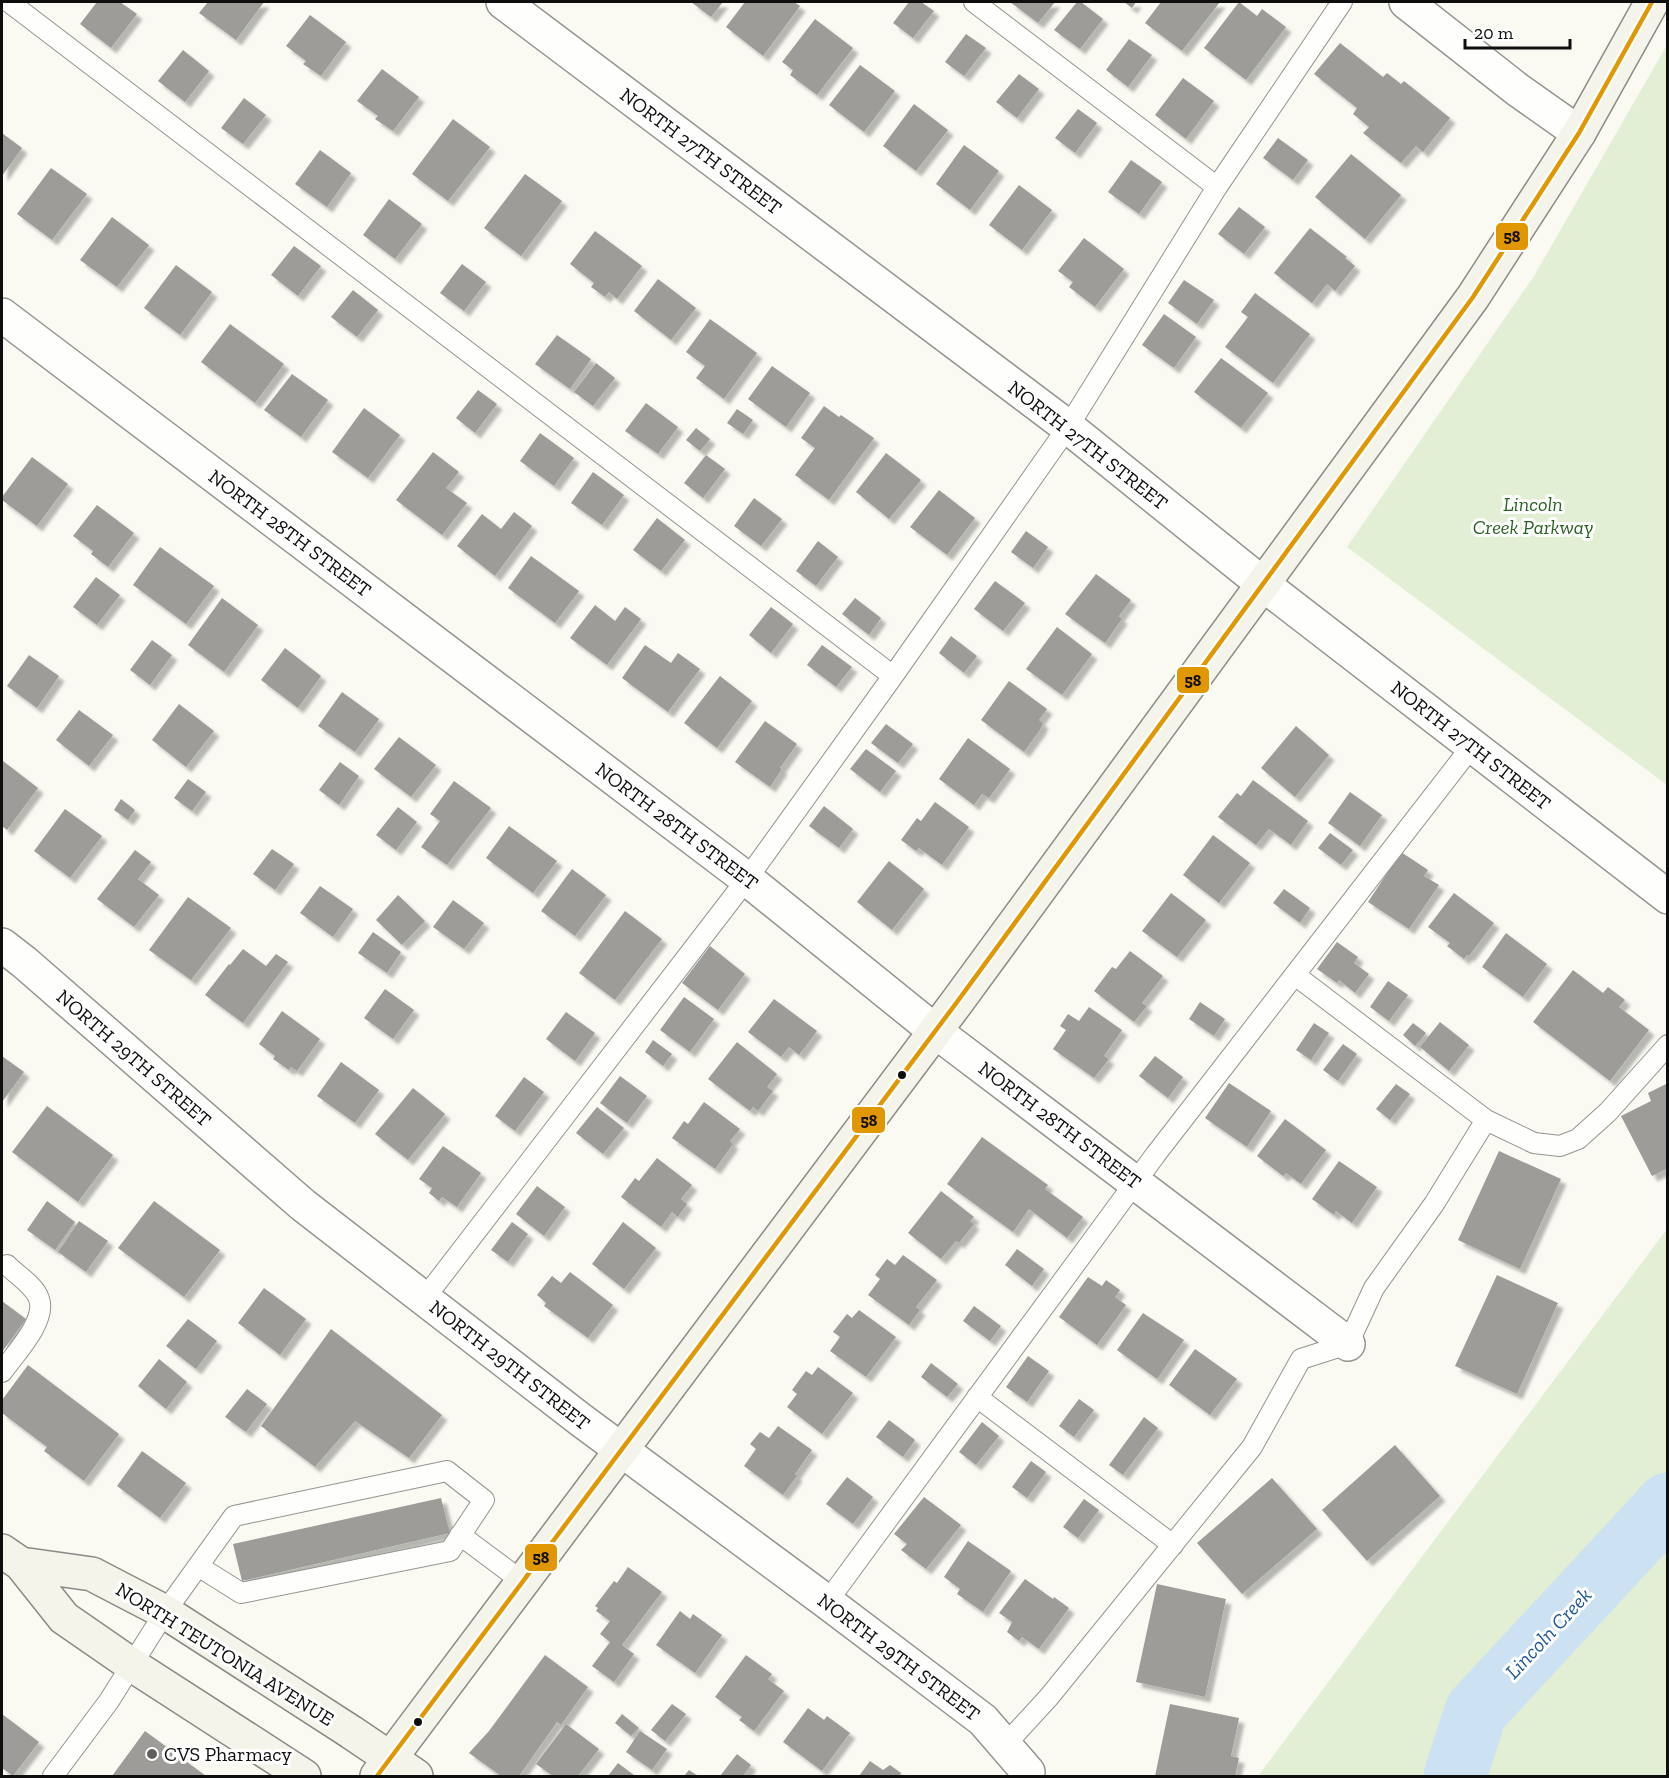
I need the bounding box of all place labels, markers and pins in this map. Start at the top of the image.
unlabelled marker [896,1069,908,1081]
unlabelled marker [412,1716,424,1728]
place label: CVS Pharmacy [164,1742,293,1766]
marker: CVS Pharmacy [145,1747,159,1761]

